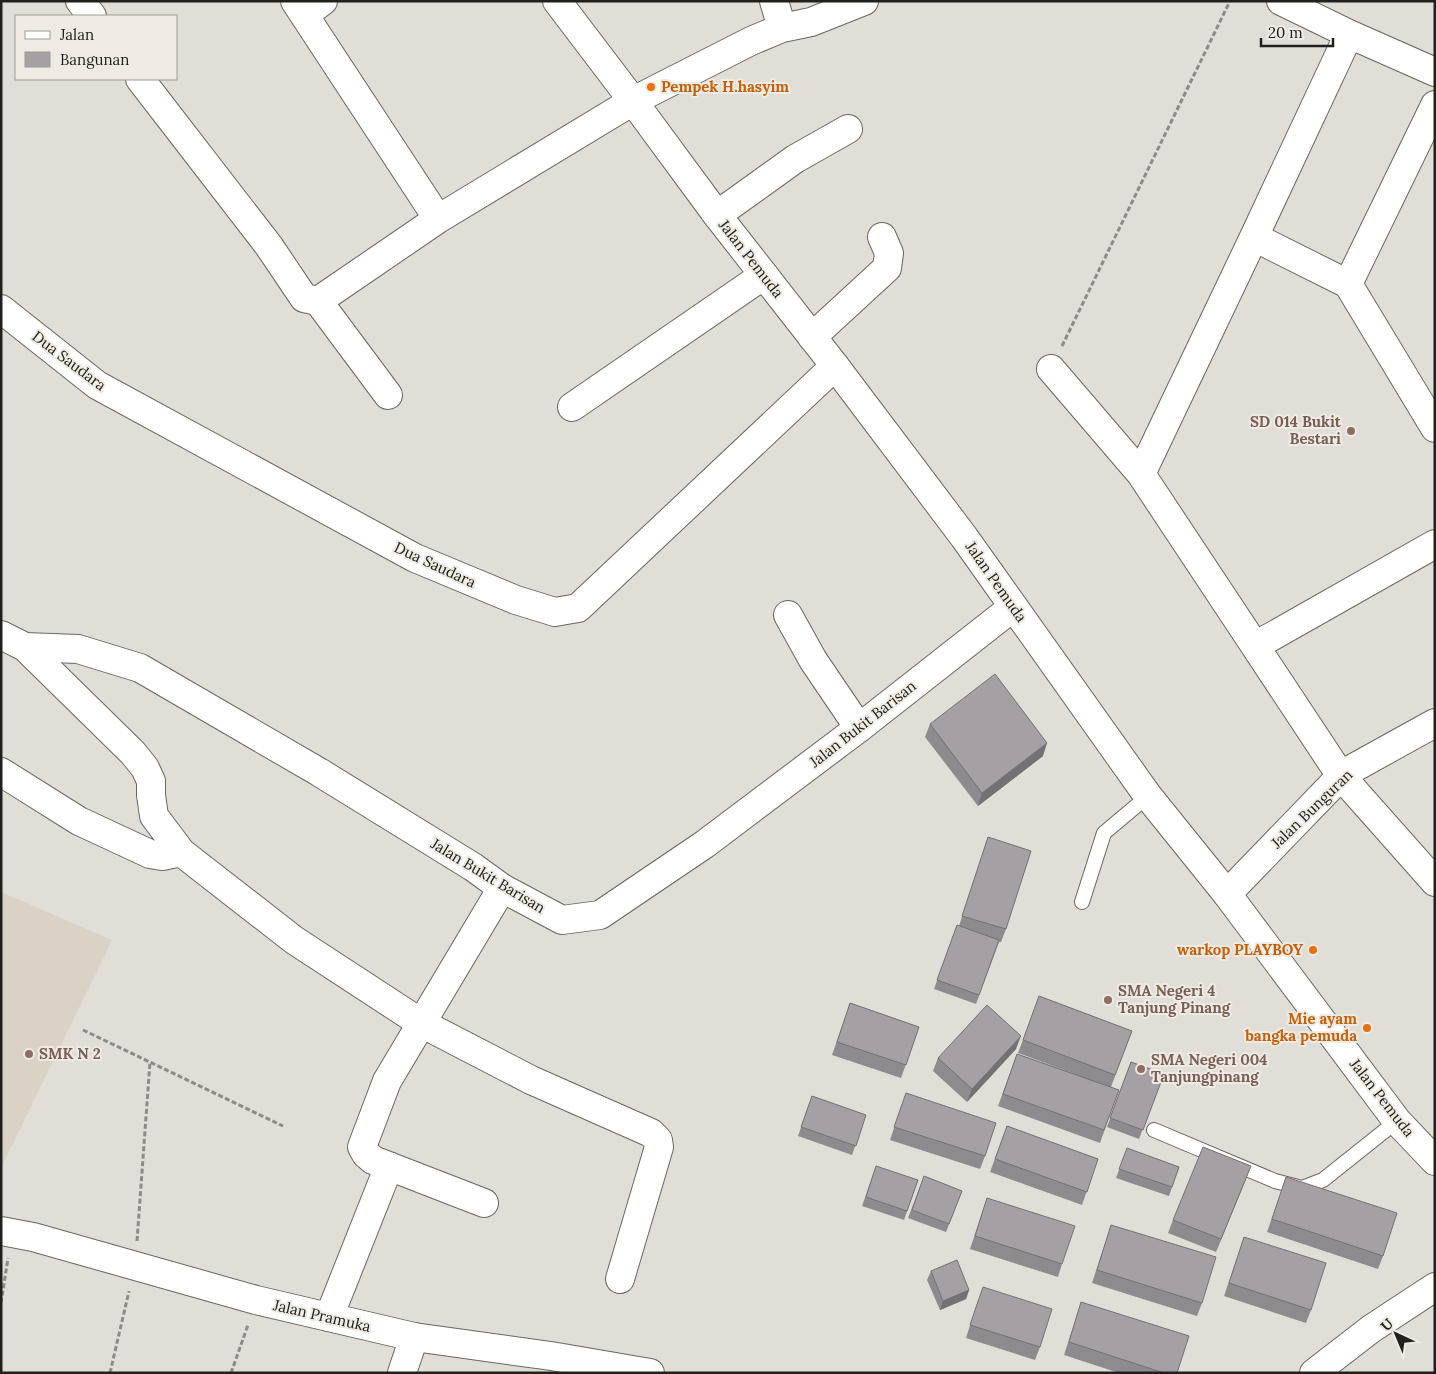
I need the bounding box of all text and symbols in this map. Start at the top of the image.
legend [15,15,178,80]
scale bar [1261,15,1334,47]
text: 20 m [1268,23,1303,42]
text: Jalan [59,25,94,44]
text: Bangunan [60,50,129,69]
place label: Pempek H.hasyim [661,77,789,96]
marker: Pempek H.hasyim [645,81,657,93]
street label: Jalan Pemuda [714,215,788,302]
street label: Dua Saudara [29,327,110,395]
place label: SD 014 Bukit Bestari [1250,412,1342,448]
marker: SD 014 Bukit Bestari [1345,425,1357,437]
street label: Dua Saudara [391,537,479,592]
street label: Jalan Pemuda [961,537,1031,626]
street label: Jalan Bukit Barisan [805,676,920,772]
street label: Jalan Bunguran [1266,765,1356,853]
street label: Jalan Bukit Barisan [427,833,549,917]
place label: warkop PLAYBOY [1177,940,1303,959]
marker: warkop PLAYBOY [1307,944,1319,956]
place label: SMA Negeri 4 Tanjung Pinang [1118,981,1231,1017]
marker: SMA Negeri 4 Tanjung Pinang [1102,994,1114,1006]
place label: Mie ayam bangka pemuda [1244,1009,1357,1045]
marker: Mie ayam bangka pemuda [1361,1022,1373,1034]
place label: SMK N 2 [39,1044,101,1063]
marker: SMK N 2 [23,1048,35,1060]
place label: SMA Negeri 004 Tanjungpinang [1151,1050,1267,1086]
street label: Jalan Pemuda [1345,1054,1419,1141]
marker: SMA Negeri 004 Tanjungpinang [1135,1063,1147,1075]
street label: Jalan Pramuka [271,1295,373,1336]
north arrow [1371,1309,1421,1359]
text: U [1377,1314,1397,1335]

